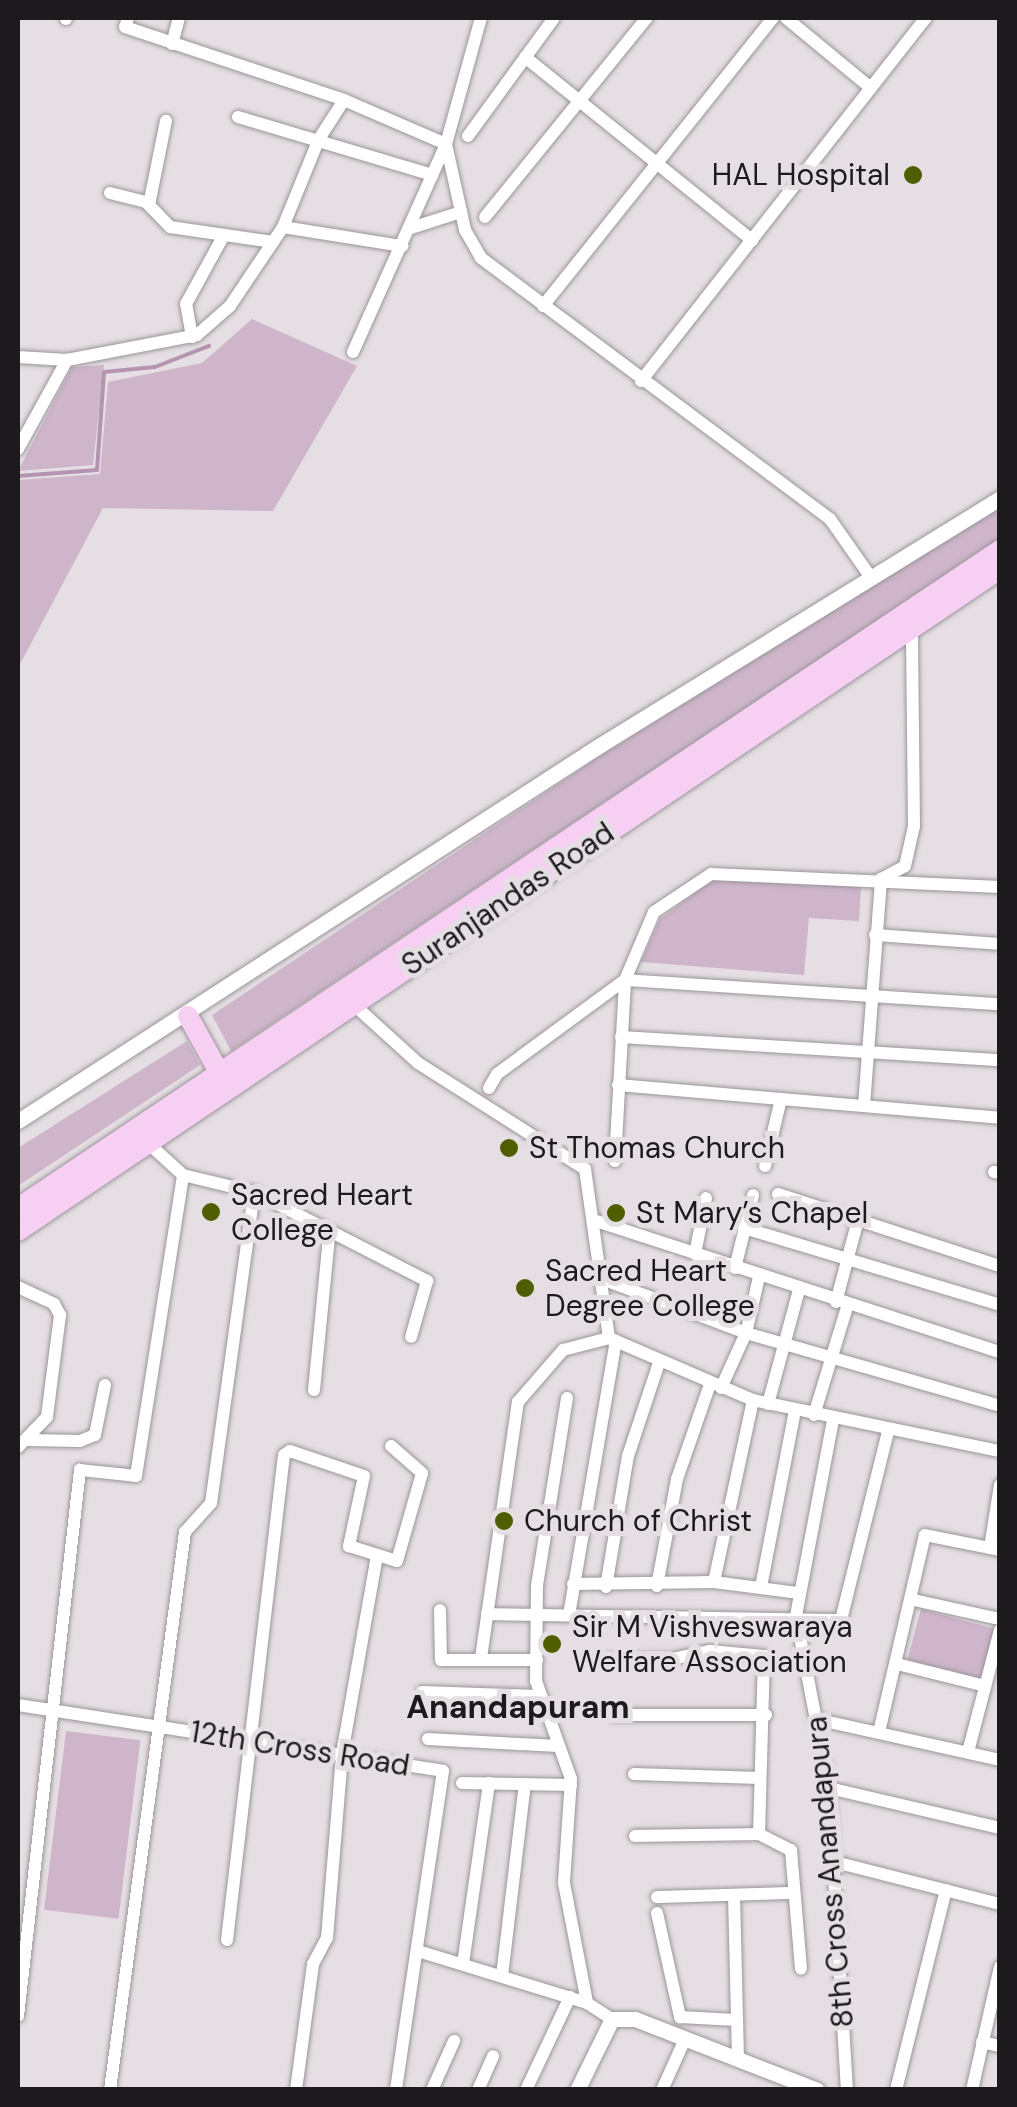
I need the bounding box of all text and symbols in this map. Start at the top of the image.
place label: HAL Hospital [712,157,890,193]
marker: HAL Hospital [900,162,926,188]
street label: Suranjandas Road [395,815,621,983]
place label: St Thomas Church [529,1130,785,1166]
marker: St Thomas Church [498,1137,520,1159]
place label: Sacred Heart College [231,1177,413,1248]
place label: St Mary’s Chapel [636,1195,868,1231]
marker: Sacred Heart College [200,1201,222,1223]
marker: St Mary’s Chapel [605,1202,627,1224]
place label: Sacred Heart Degree College [545,1253,755,1324]
marker: Sacred Heart Degree College [514,1277,536,1299]
place label: Church of Christ [524,1503,752,1539]
marker: Church of Christ [493,1510,515,1532]
place label: Sir M Vishveswaraya Welfare Association [572,1609,852,1680]
marker: Sir M Vishveswaraya Welfare Association [541,1633,563,1655]
district label: Anandapuram [406,1688,630,1726]
street label: 12th Cross Road [188,1714,412,1784]
street label: 8th Cross Anandapura [798,1715,862,2029]

